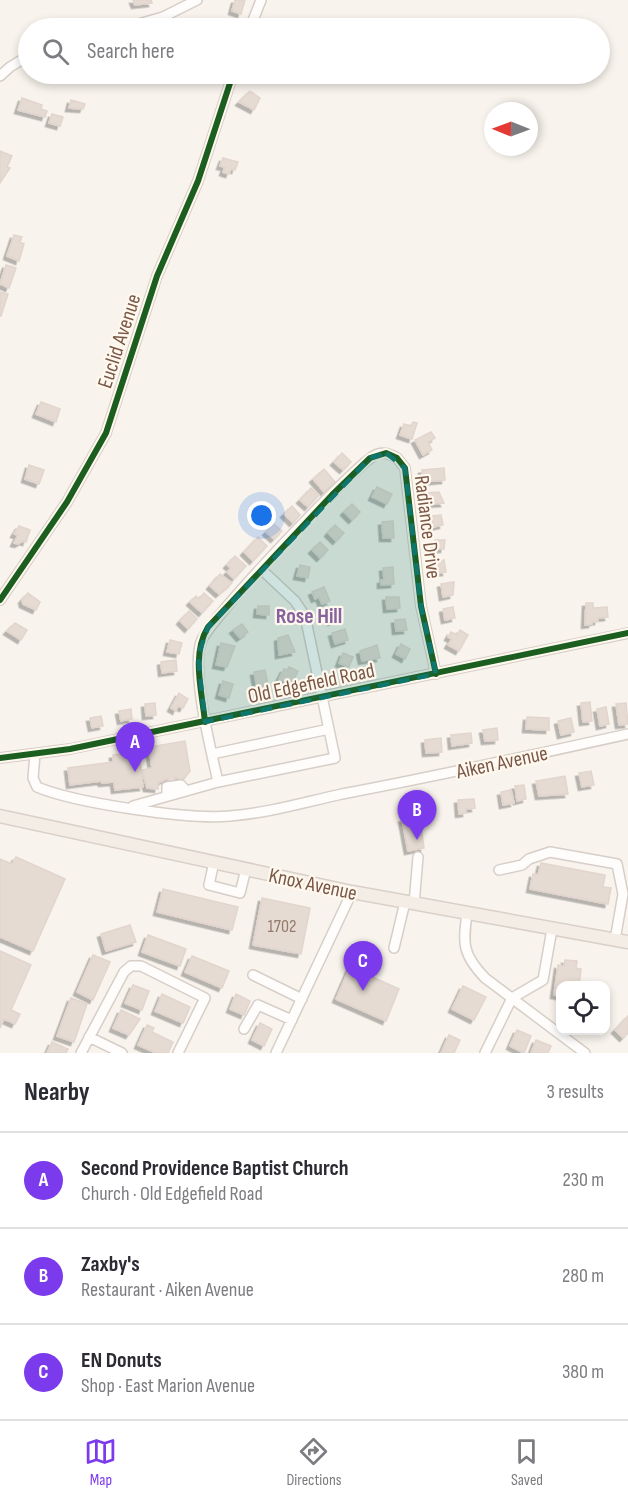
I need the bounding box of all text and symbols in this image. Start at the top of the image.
search box [18,18,610,84]
icon: search [39,35,72,68]
text: Search here [87,38,174,65]
north arrow [484,102,538,156]
street label: Euclid Avenue [93,291,146,391]
street label: Radiance Drive [409,474,446,580]
your location [247,501,276,530]
district label: Rose Hill [276,603,342,630]
street label: Old Edgefield Road [245,658,377,709]
pin: A [116,722,154,772]
street label: Aiken Avenue [453,741,550,785]
pin: B [398,790,436,840]
street label: Knox Avenue [267,863,359,906]
house number: 1702 [268,916,296,937]
pin: C [344,942,382,991]
map controls [556,981,610,1035]
button: locate [556,981,610,1035]
text: Nearby [24,1077,90,1108]
text: 3 results [547,1080,604,1104]
text: Second Providence Baptist Church [81,1155,349,1182]
text: A [39,1168,48,1192]
text: 230 m [562,1168,604,1192]
text: Church · Old Edgefield Road [81,1182,263,1206]
text: Zaxby's [81,1251,140,1278]
text: B [39,1264,48,1288]
text: 280 m [562,1264,604,1288]
text: Restaurant · Aiken Avenue [81,1278,254,1302]
text: EN Donuts [81,1347,162,1374]
text: C [38,1360,49,1384]
text: 380 m [562,1360,604,1384]
text: Shop · East Marion Avenue [81,1374,255,1398]
tab: Map [84,1435,117,1490]
tab: Directions [286,1435,341,1490]
tab: Saved [510,1435,543,1490]

